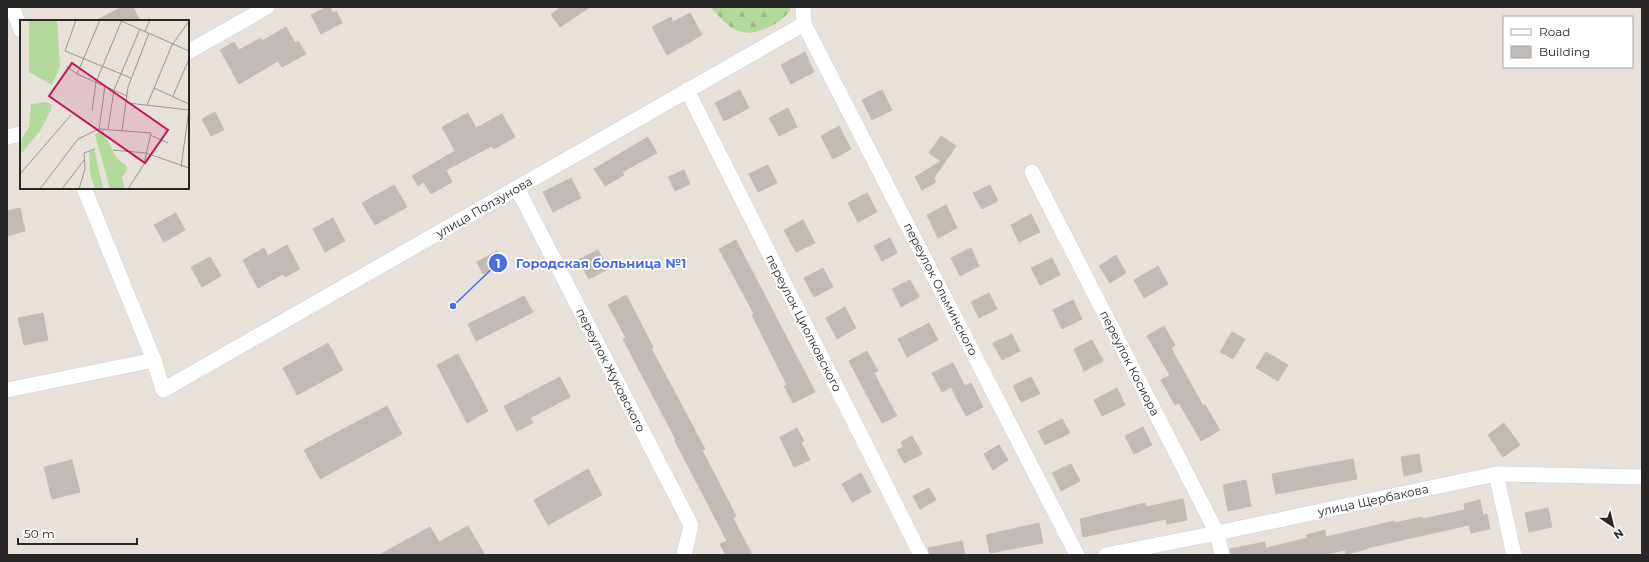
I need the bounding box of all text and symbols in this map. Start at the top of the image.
legend [1503,16,1633,68]
inset map [20,20,189,189]
text: Road [1539,24,1570,39]
text: Building [1539,44,1590,59]
street label: улица Ползунова [432,173,535,241]
street label: переулок Ольминского [901,220,981,358]
callout: Городская больница №1 [488,251,695,276]
street label: переулок Циолковского [763,252,845,394]
text: Городская больница №1 [516,255,686,271]
text: 1 [496,256,500,271]
street label: переулок Жуковского [573,305,649,435]
street label: переулок Косиора [1097,308,1163,418]
street label: улица Щербакова [1315,481,1430,519]
north arrow [1593,506,1633,546]
scale bar [18,520,137,546]
text: 50 m [24,526,55,541]
text: N [1611,526,1626,542]

